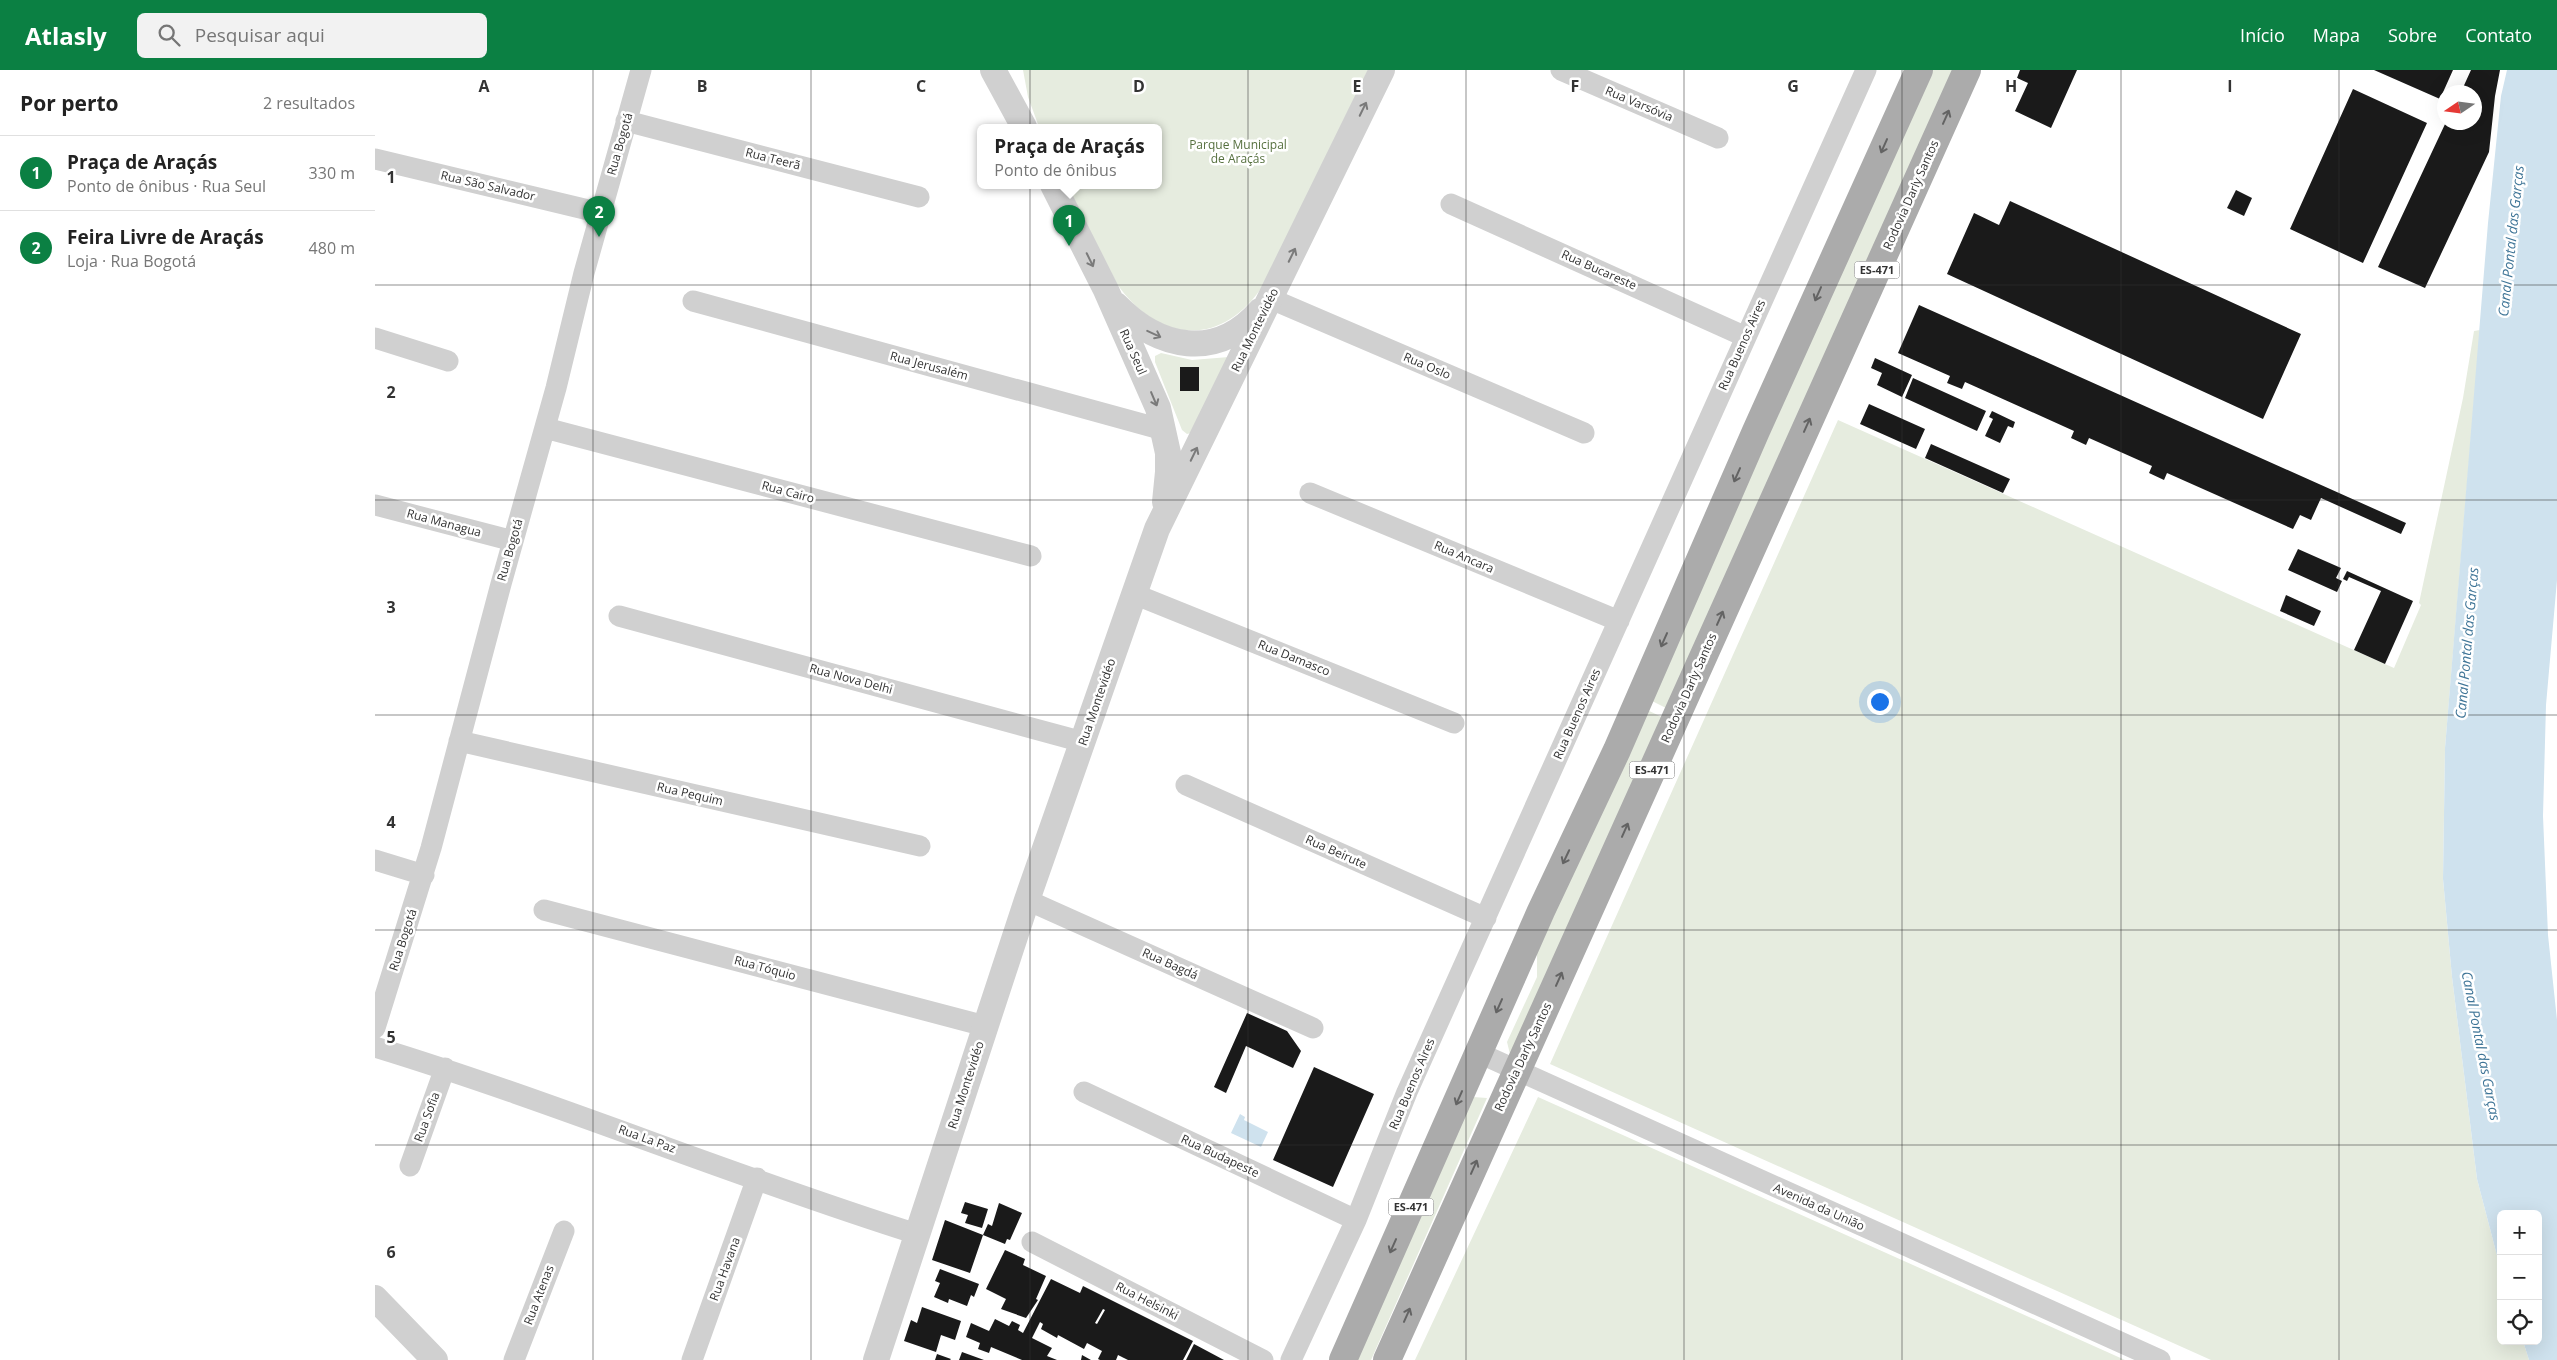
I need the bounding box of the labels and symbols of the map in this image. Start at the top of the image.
text: A [478,75,490,97]
text: B [697,75,707,97]
text: C [916,75,926,97]
text: D [1133,75,1145,97]
text: E [1353,75,1362,97]
text: F [1571,75,1579,97]
text: G [1787,75,1799,97]
text: H [2005,75,2017,97]
text: I [2227,75,2233,97]
street label: Rua Varsóvia [1603,82,1676,125]
north arrow [2437,85,2482,130]
one-way arrow [1359,102,1368,117]
one-way arrow [1941,110,1951,125]
street label: Rua Bogotá [603,111,637,177]
park label: Parque Municipal de Araçás [1189,136,1287,167]
street label: Rodovia Darly Santos [1879,137,1942,252]
one-way arrow [1879,138,1889,153]
street label: Rua Teerã [744,143,802,174]
water label: Canal Pontal das Garças [2493,164,2528,317]
text: 1 [386,166,396,188]
street label: Rua São Salvador [439,166,537,205]
pin: 2 [583,196,615,237]
pin: 1 [1053,205,1085,246]
street label: Rua Bucareste [1559,245,1640,294]
one-way arrow [1288,248,1297,263]
one-way arrow [1086,252,1096,267]
road number: ES-471 [1855,262,1899,278]
street label: Rua Montevidéo [1227,285,1282,375]
one-way arrow [1812,286,1822,301]
street label: Rua Buenos Aires [1714,296,1769,393]
street label: Rua Seul [1116,326,1151,377]
one-way arrow [1146,330,1161,339]
street label: Rua Jerusalém [888,347,970,384]
street label: Rua Oslo [1401,348,1453,383]
text: 2 [386,381,396,403]
one-way arrow [1150,391,1160,406]
one-way arrow [1803,418,1813,433]
one-way arrow [1190,447,1200,462]
one-way arrow [1731,467,1741,482]
street label: Rua Cairo [760,476,816,507]
street label: Rua Managua [405,504,483,541]
street label: Rua Bogotá [493,517,527,583]
street label: Rua Ancara [1432,536,1497,577]
water label: Canal Pontal das Garças [2450,567,2483,719]
text: 3 [386,596,396,618]
one-way arrow [1716,611,1726,626]
street label: Rodovia Darly Santos [1657,630,1720,745]
one-way arrow [1659,632,1669,647]
street label: Rua Damasco [1256,635,1333,680]
street label: Rua Montevidéo [1074,656,1119,748]
street label: Rua Nova Delhi [808,659,895,698]
street label: Rua Buenos Aires [1549,665,1604,762]
your location [1867,689,1893,715]
road number: ES-471 [1629,762,1675,778]
street label: Rua Pequim [655,778,725,809]
text: 4 [386,811,396,833]
one-way arrow [1621,823,1631,838]
street label: Rua Beirute [1303,830,1370,873]
one-way arrow [1561,849,1570,864]
street label: Rua Bogotá [385,907,421,973]
street label: Rua Bagdá [1140,944,1201,983]
street label: Rua Tóquio [732,951,798,984]
water label: Canal Pontal das Garças [2458,970,2505,1122]
one-way arrow [1555,972,1564,987]
one-way arrow [1494,998,1504,1013]
street label: Rodovia Darly Santos [1490,999,1555,1114]
text: 5 [386,1026,396,1048]
street label: Rua Buenos Aires [1385,1035,1439,1132]
street label: Rua Montevidéo [943,1039,988,1131]
street label: Rua Sofia [410,1089,443,1144]
one-way arrow [1453,1090,1463,1105]
street label: Rua La Paz [616,1120,679,1157]
street label: Rua Budapeste [1178,1130,1262,1181]
one-way arrow [1469,1160,1479,1175]
street label: Avenida da União [1771,1179,1867,1234]
road number: ES-471 [1389,1198,1433,1216]
street label: Rua Havana [705,1235,744,1303]
one-way arrow [1388,1238,1398,1253]
text: 6 [386,1241,396,1263]
street label: Rua Atenas [519,1262,558,1327]
street label: Rua Helsinki [1113,1277,1182,1324]
one-way arrow [1403,1308,1413,1323]

